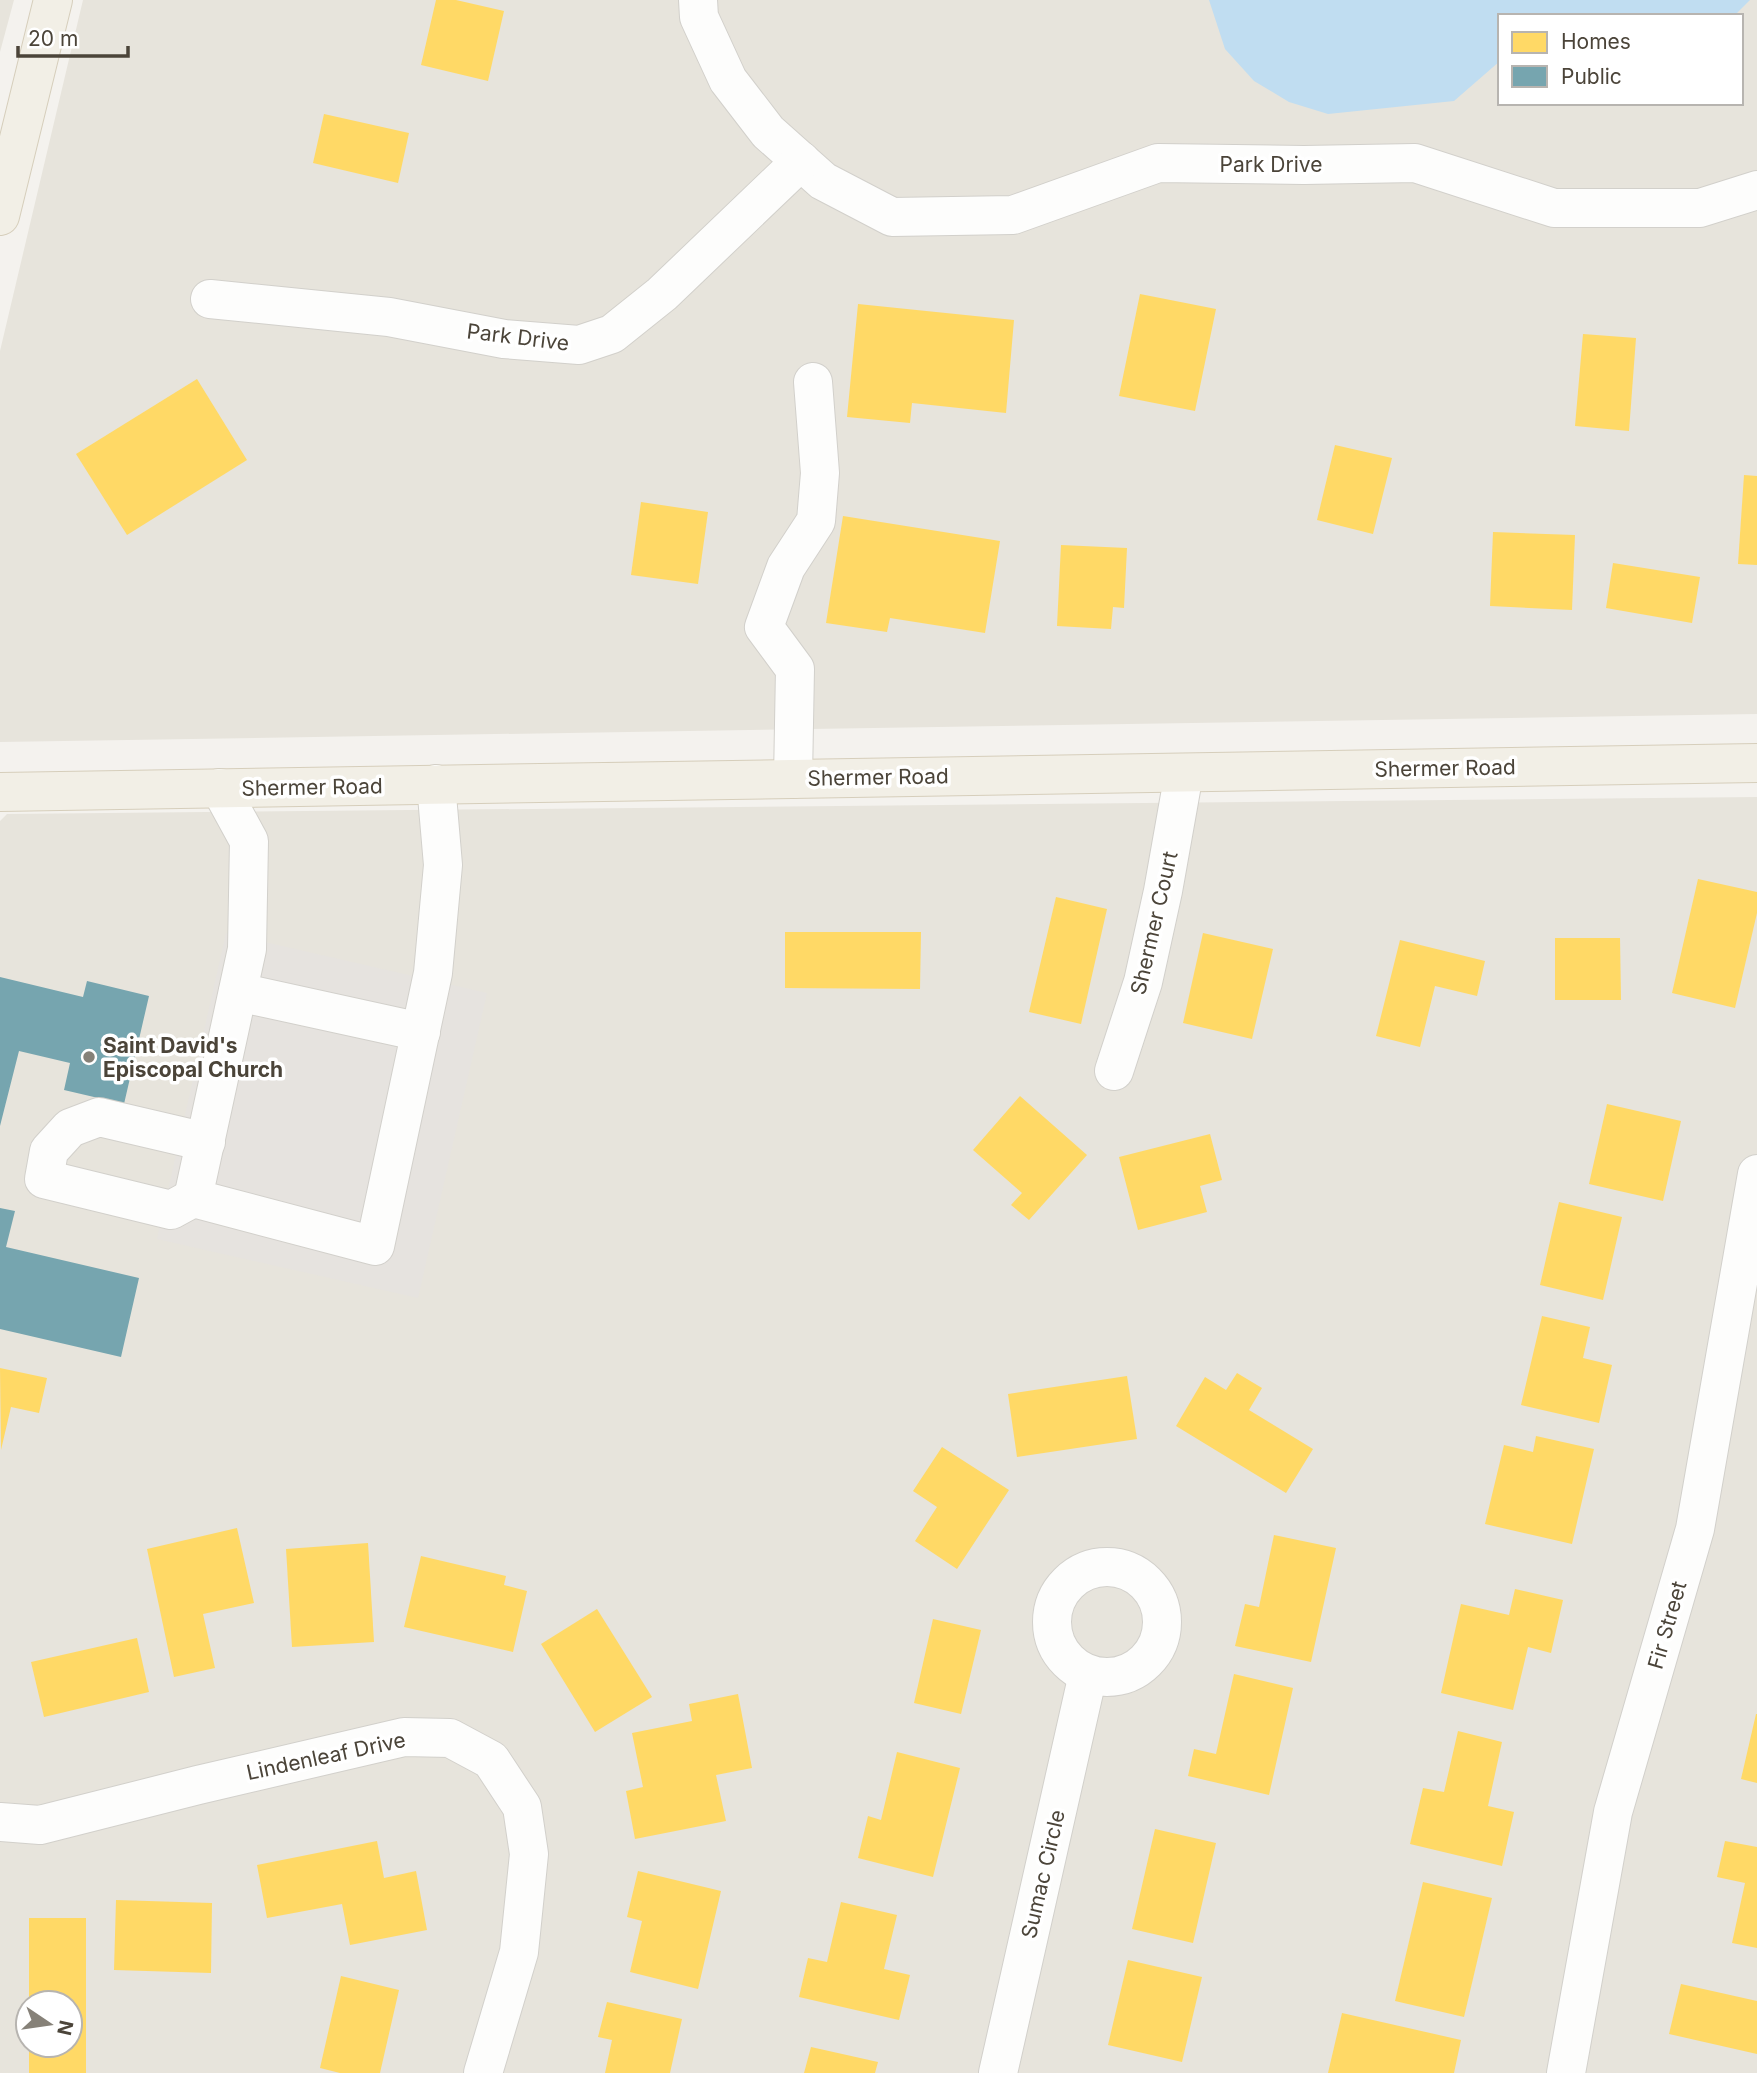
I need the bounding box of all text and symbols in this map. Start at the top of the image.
scale bar [18,14,128,58]
legend [1498,14,1743,105]
text: 20 m [28,26,78,51]
text: Homes [1561,29,1631,54]
text: Public [1561,64,1622,89]
street label: Park Drive [1220,152,1322,177]
street label: Park Drive [465,318,571,356]
street label: Shermer Road [1374,754,1516,782]
street label: Shermer Road [807,763,949,791]
street label: Shermer Road [241,773,383,801]
street label: Shermer Court [1125,849,1183,997]
place label: Saint David's Episcopal Church [103,1033,283,1082]
marker: Saint David's Episcopal Church [81,1049,97,1065]
street label: Fir Street [1643,1578,1692,1672]
street label: Lindenleaf Drive [244,1727,408,1785]
street label: Sumac Circle [1016,1807,1070,1941]
north arrow [14,1989,84,2059]
text: N [52,2018,78,2037]

